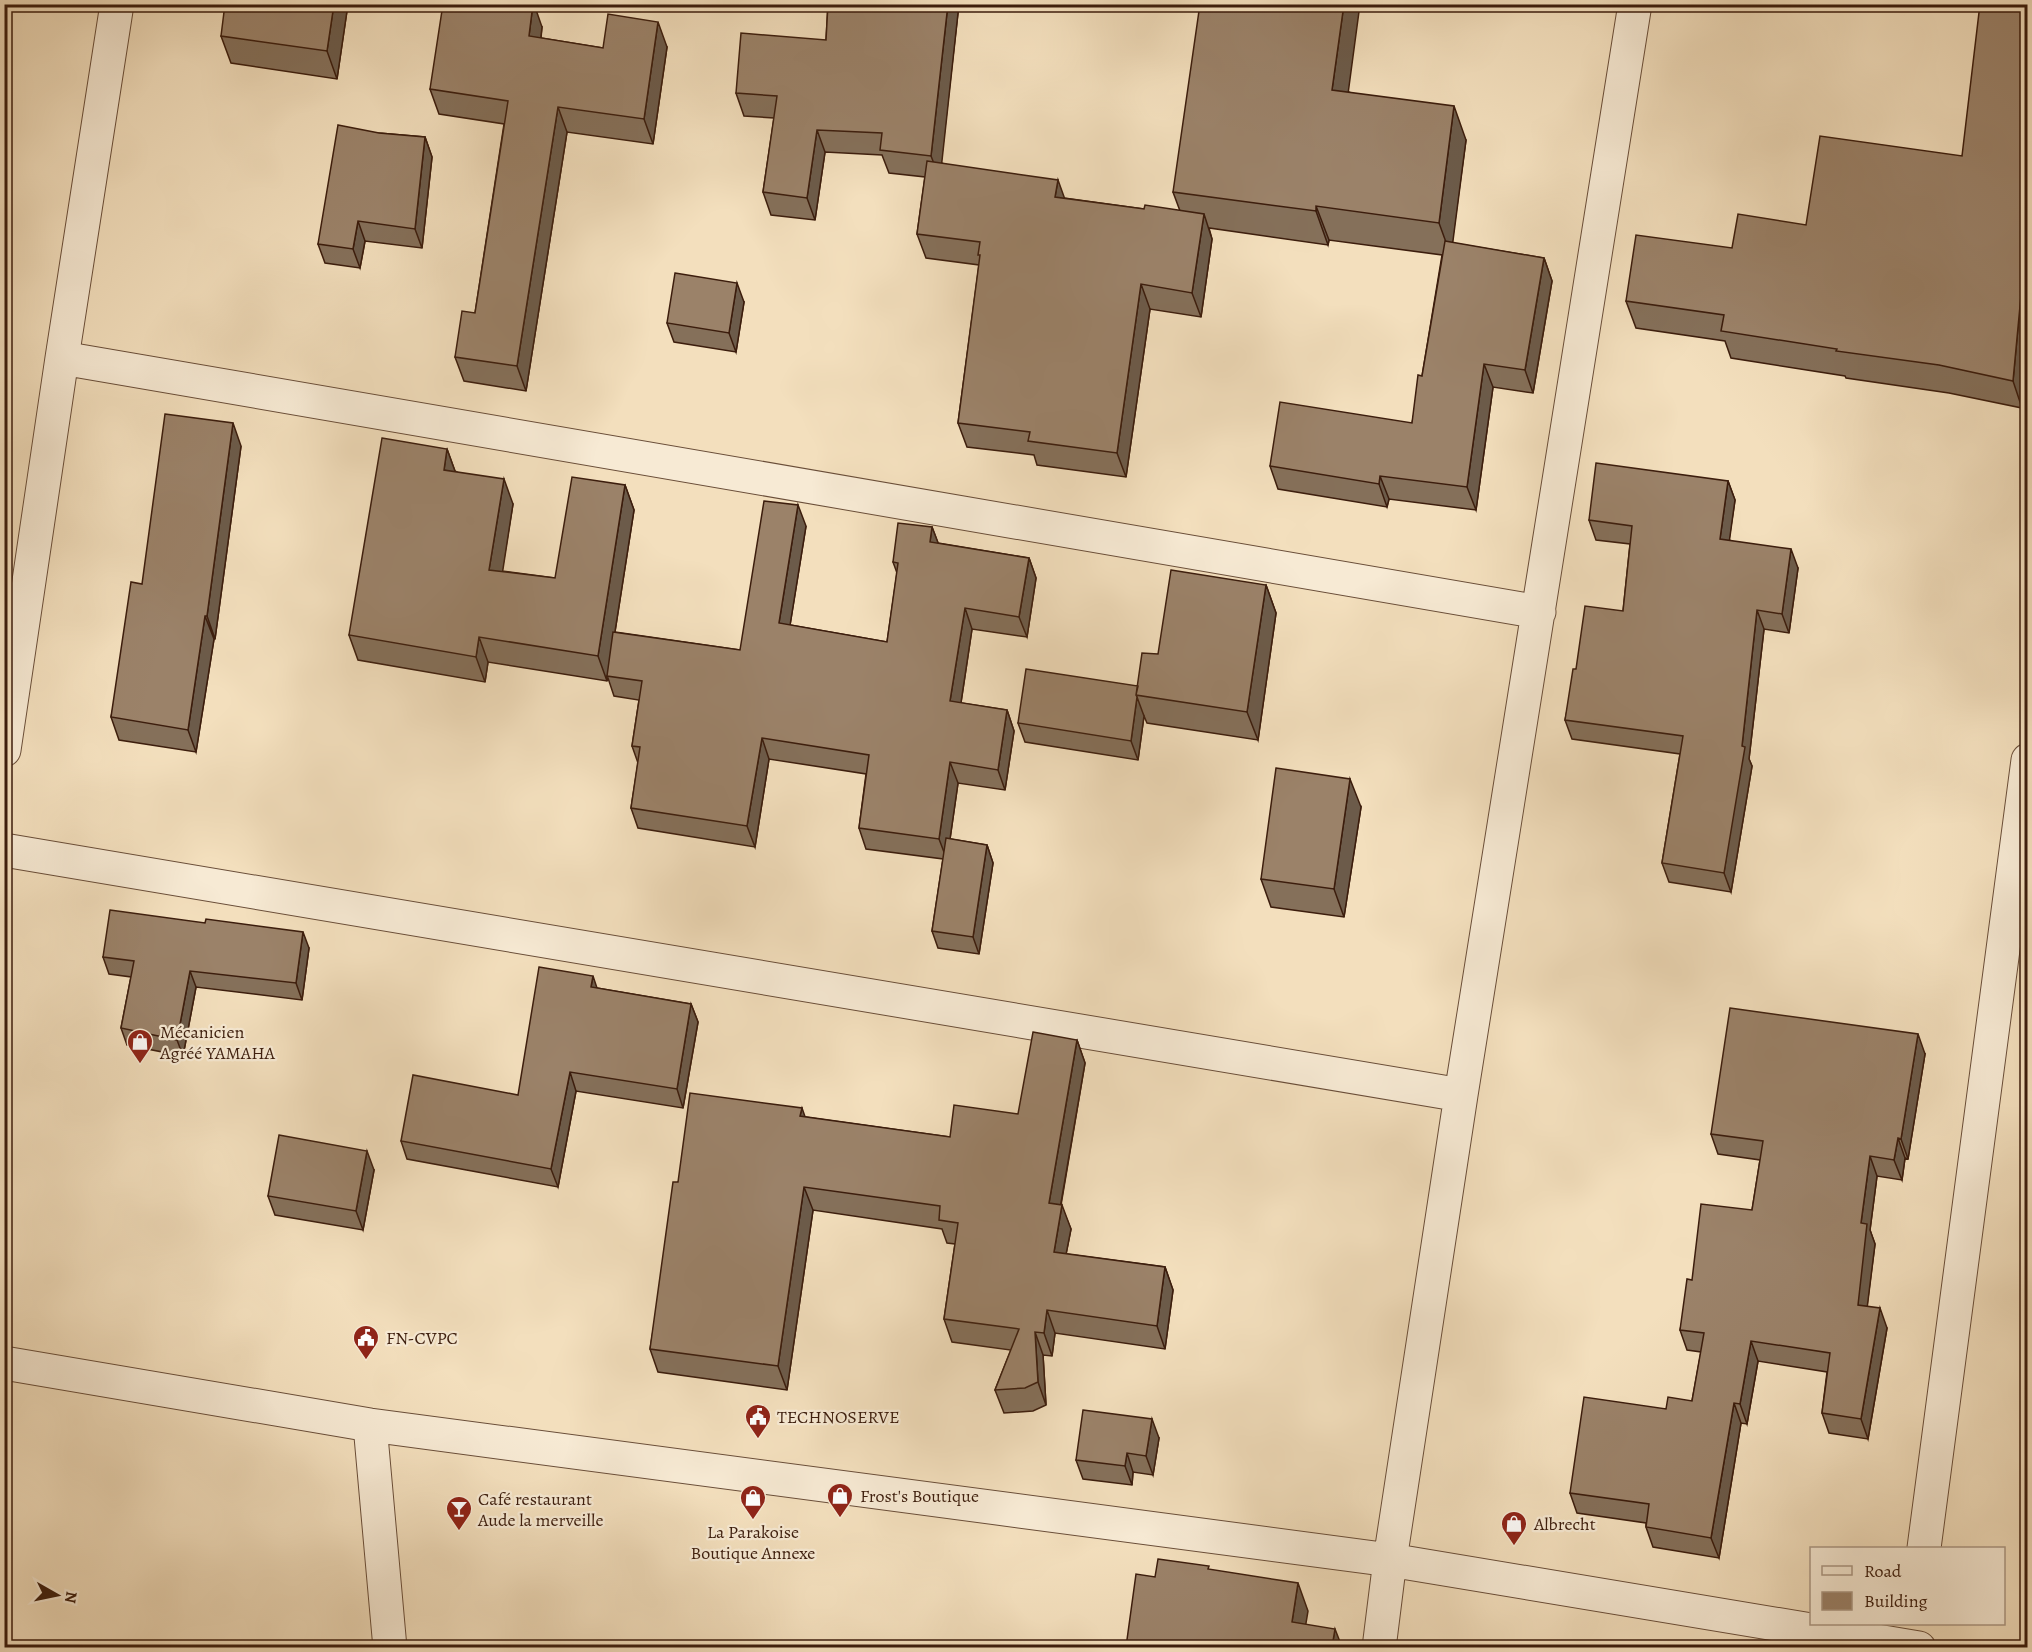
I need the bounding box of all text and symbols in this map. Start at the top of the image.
place label: Mécanicien Agréé YAMAHA [159,1020,276,1065]
shop icon: Mécanicien Agréé YAMAHA [125,1027,155,1065]
public building icon: FN-CVPC [351,1323,381,1361]
place label: FN-CVPC [386,1326,458,1350]
public building icon: TECHNOSERVE [743,1402,773,1440]
place label: TECHNOSERVE [777,1405,900,1429]
shop icon: Frost's Boutique [825,1481,855,1519]
shop icon: La Parakoise Boutique Annexe [738,1483,768,1521]
place label: Frost's Boutique [860,1484,979,1508]
place label: Café restaurant Aude la merveille [477,1487,603,1532]
bar icon: Café restaurant Aude la merveille [444,1494,474,1532]
shop icon: Albrecht [1499,1509,1529,1547]
place label: Albrecht [1533,1512,1596,1536]
place label: La Parakoise Boutique Annexe [691,1520,815,1565]
legend [1810,1547,2005,1625]
text: Road [1864,1559,1902,1583]
north arrow [27,1565,87,1625]
text: Building [1864,1589,1928,1613]
text: N [59,1590,83,1605]

